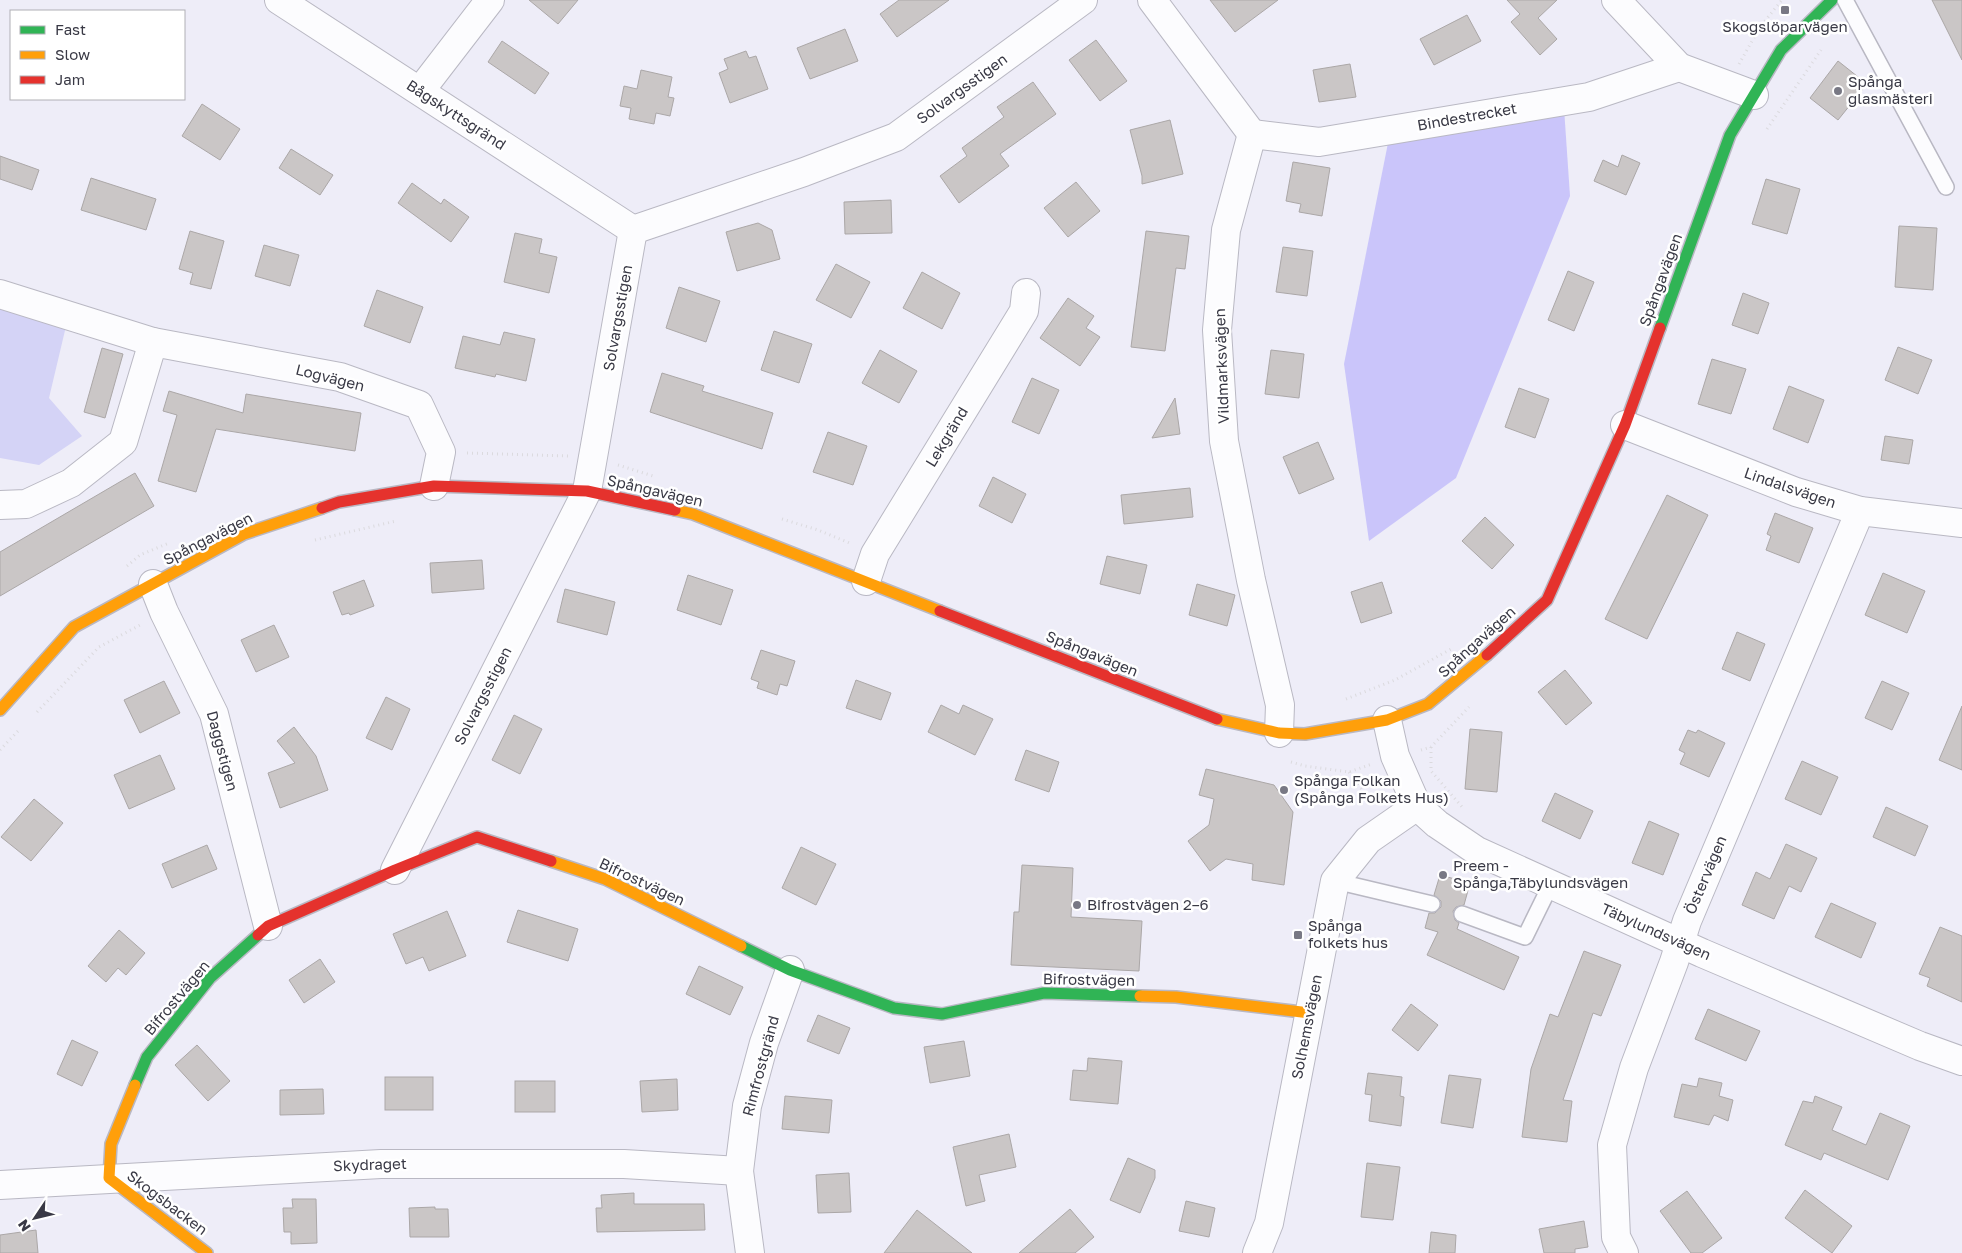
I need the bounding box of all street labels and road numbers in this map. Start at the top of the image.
street label: Solvargsstigen [913,49,1010,127]
street label: Bågskyttsgränd [403,75,510,153]
street label: Bindestrecket [1416,98,1518,134]
street label: Spångavägen [1635,231,1685,329]
street label: Solvargsstigen [599,263,635,372]
street label: Vildmarksvägen [1210,308,1232,424]
street label: Logvägen [294,360,367,394]
street label: Lekgränd [921,403,971,470]
street label: Lindalsvägen [1742,463,1839,511]
street label: Spångavägen [606,470,705,510]
street label: Spångavägen [160,508,255,568]
street label: Spångavägen [1434,602,1519,681]
street label: Spångavägen [1044,626,1141,680]
street label: Solvargsstigen [450,644,515,748]
street label: Daggstigen [204,709,242,793]
street label: Östervägen [1680,833,1730,917]
street label: Bifrostvägen [597,853,688,909]
street label: Täbylundsvägen [1599,899,1714,963]
street label: Bifrostvägen [140,956,213,1038]
street label: Bifrostvägen [1043,969,1135,989]
street label: Solhemsvägen [1287,973,1325,1081]
street label: Rimfrostgränd [738,1013,782,1118]
street label: Skydraget [333,1154,407,1174]
street label: Skogsbacken [124,1166,211,1238]

